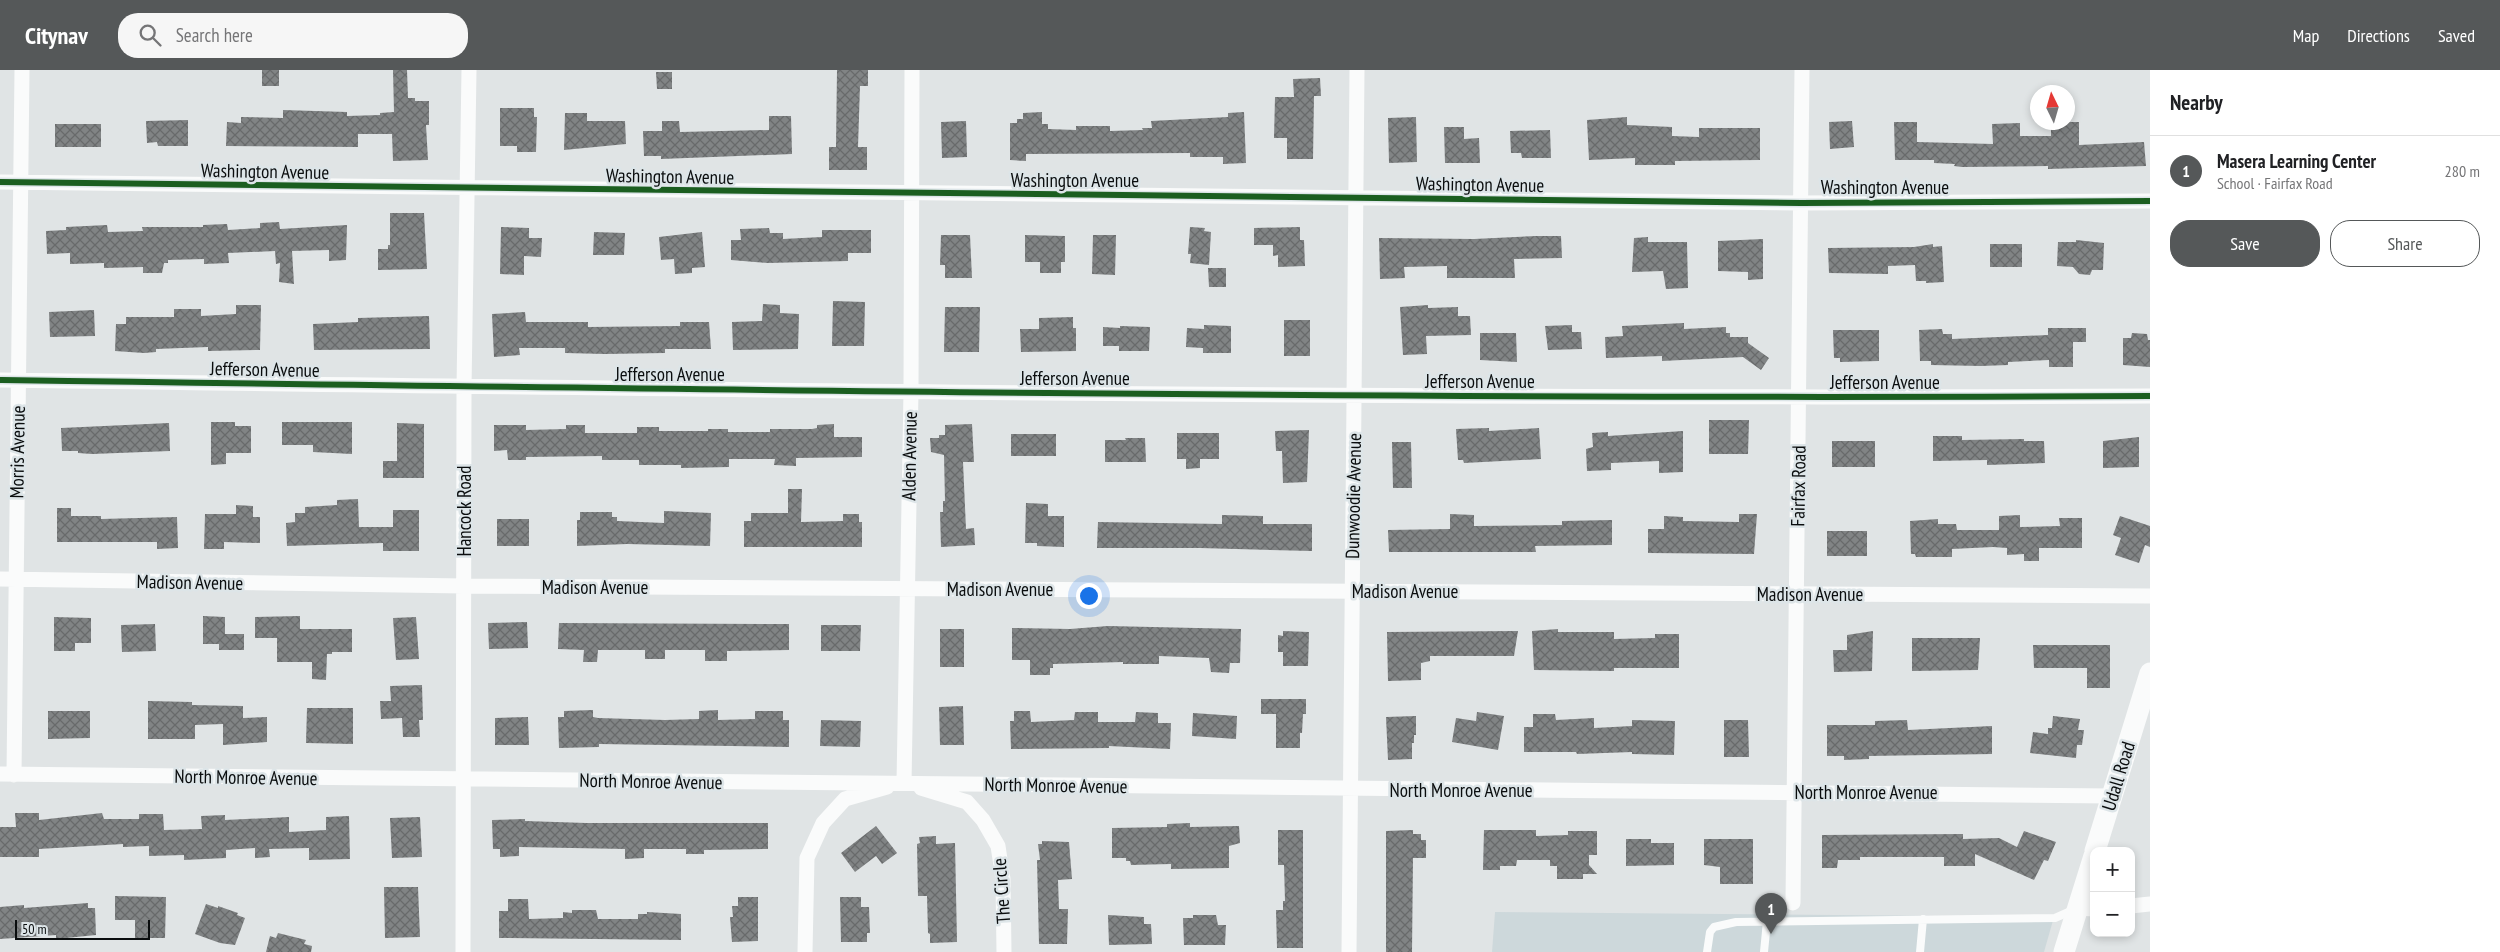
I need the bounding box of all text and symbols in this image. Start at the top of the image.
search box [118,13,468,58]
text: Citynav [25,20,88,51]
icon: search [136,21,164,49]
text: Search here [176,23,253,47]
text: Map [2293,24,2319,47]
text: Directions [2347,24,2410,47]
text: Saved [2438,24,2475,47]
north arrow [2030,85,2075,130]
text: Nearby [2170,89,2223,116]
text: Masera Learning Center [2217,149,2376,173]
street label: Washington Avenue [201,158,330,184]
text: 1 [2182,161,2190,181]
text: 280 m [2445,161,2480,181]
street label: Washington Avenue [606,163,735,189]
street label: Washington Avenue [1011,168,1139,192]
street label: Washington Avenue [1416,171,1545,197]
text: School · Fairfax Road [2217,173,2333,193]
street label: Washington Avenue [1821,175,1949,199]
button: Save [2170,220,2320,267]
button: Share [2330,220,2480,267]
street label: Jefferson Avenue [209,356,320,382]
street label: Jefferson Avenue [614,362,725,386]
street label: Jefferson Avenue [1019,366,1130,390]
street label: Jefferson Avenue [1424,369,1535,393]
street label: Jefferson Avenue [1829,370,1940,394]
street label: Morris Avenue [4,405,30,499]
street label: Alden Avenue [896,411,922,501]
street label: Dunwoodie Avenue [1340,433,1366,559]
street label: Fairfax Road [1785,445,1811,527]
street label: Hancock Road [452,466,476,556]
street label: Madison Avenue [137,569,244,595]
street label: Madison Avenue [542,575,648,599]
street label: Madison Avenue [947,577,1053,601]
street label: Madison Avenue [1352,579,1458,603]
street label: Madison Avenue [1757,582,1863,606]
your location [1076,583,1102,609]
street label: Udall Road [2096,739,2140,813]
street label: North Monroe Avenue [174,764,318,790]
street label: North Monroe Avenue [579,768,723,794]
street label: North Monroe Avenue [984,772,1128,798]
street label: North Monroe Avenue [1389,778,1533,802]
street label: North Monroe Avenue [1794,780,1938,804]
map controls [2090,847,2135,937]
button: + [2090,847,2135,892]
street label: The Circle [987,857,1015,925]
button: − [2090,892,2135,937]
pin: 1 [1755,893,1787,934]
scale bar [15,917,150,940]
text: 50 m [22,920,47,938]

